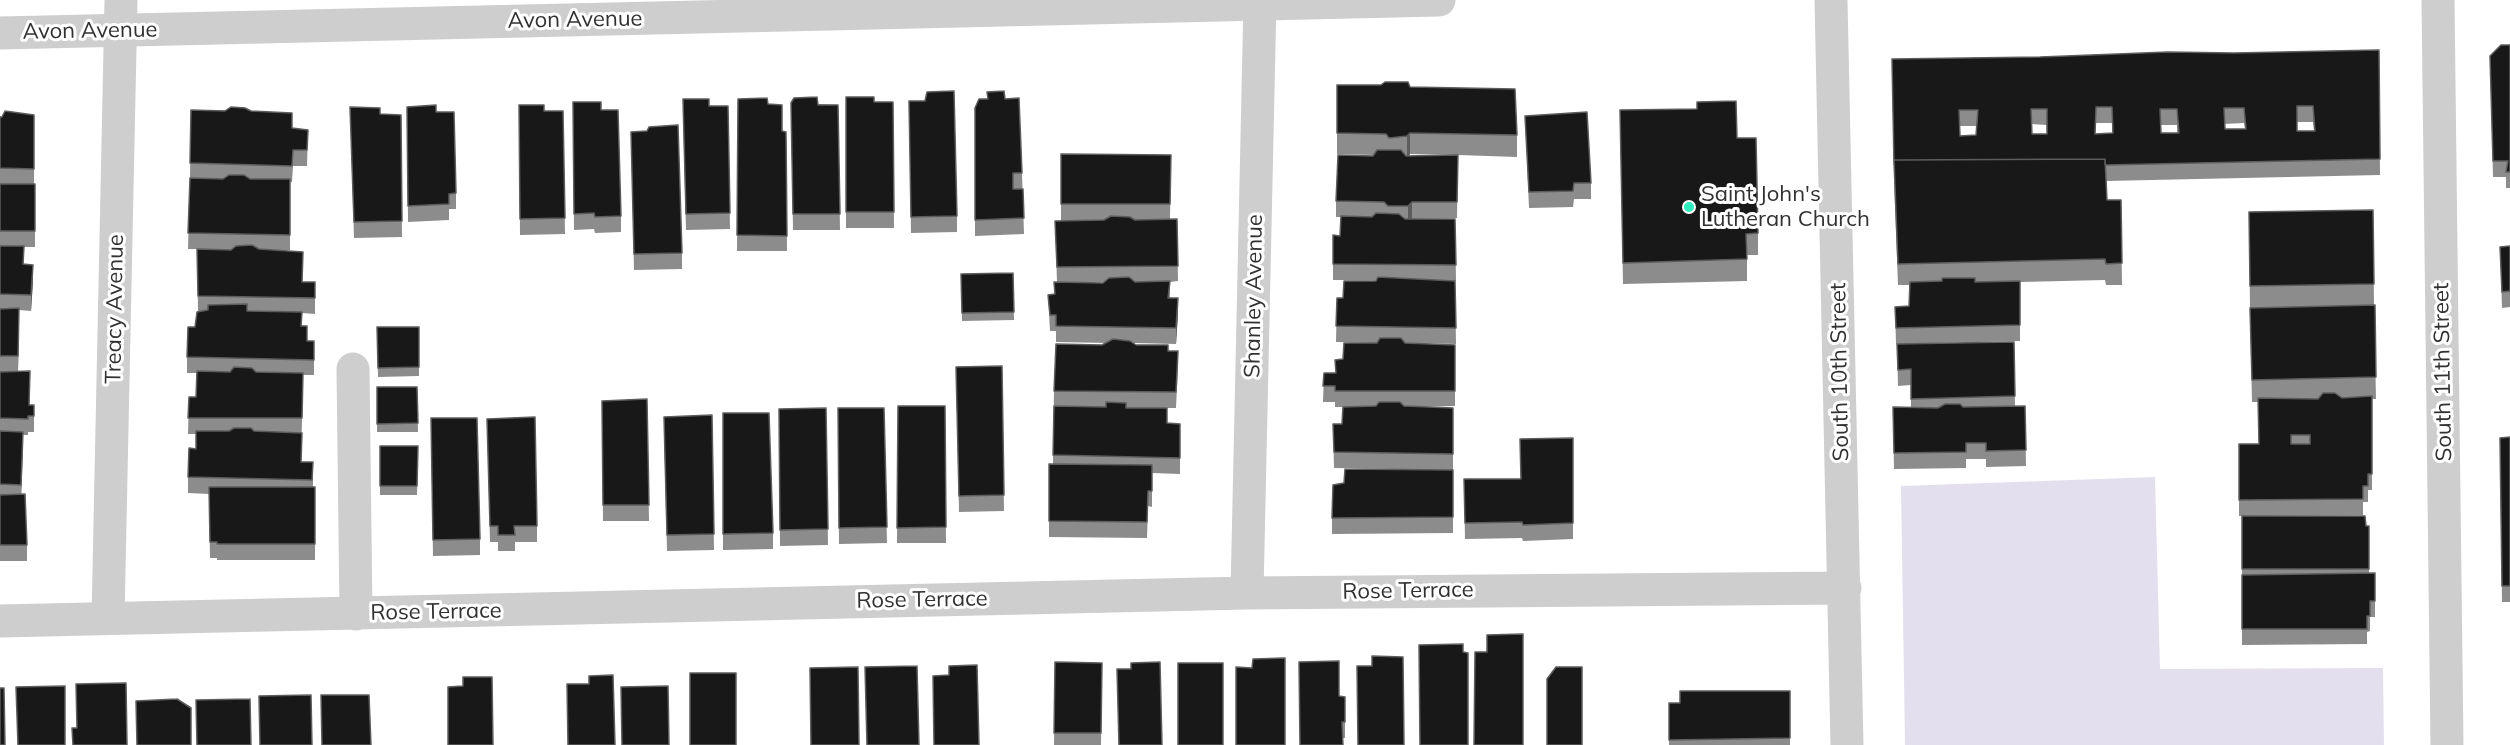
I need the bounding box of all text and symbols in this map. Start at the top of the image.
street label: Avon Avenue [507,6,643,34]
street label: Avon Avenue [22,17,158,45]
place label: Saint John's Lutheran Church [1701,181,1870,232]
marker: Saint John's Lutheran Church [1682,200,1696,214]
street label: Shanley Avenue [1239,214,1269,378]
street label: Treacy Avenue [100,234,130,384]
street label: South 10th Street [1825,282,1855,462]
street label: South 11th Street [2428,282,2458,462]
street label: Rose Terrace [1342,577,1474,605]
street label: Rose Terrace [856,586,988,614]
street label: Rose Terrace [370,598,502,626]

